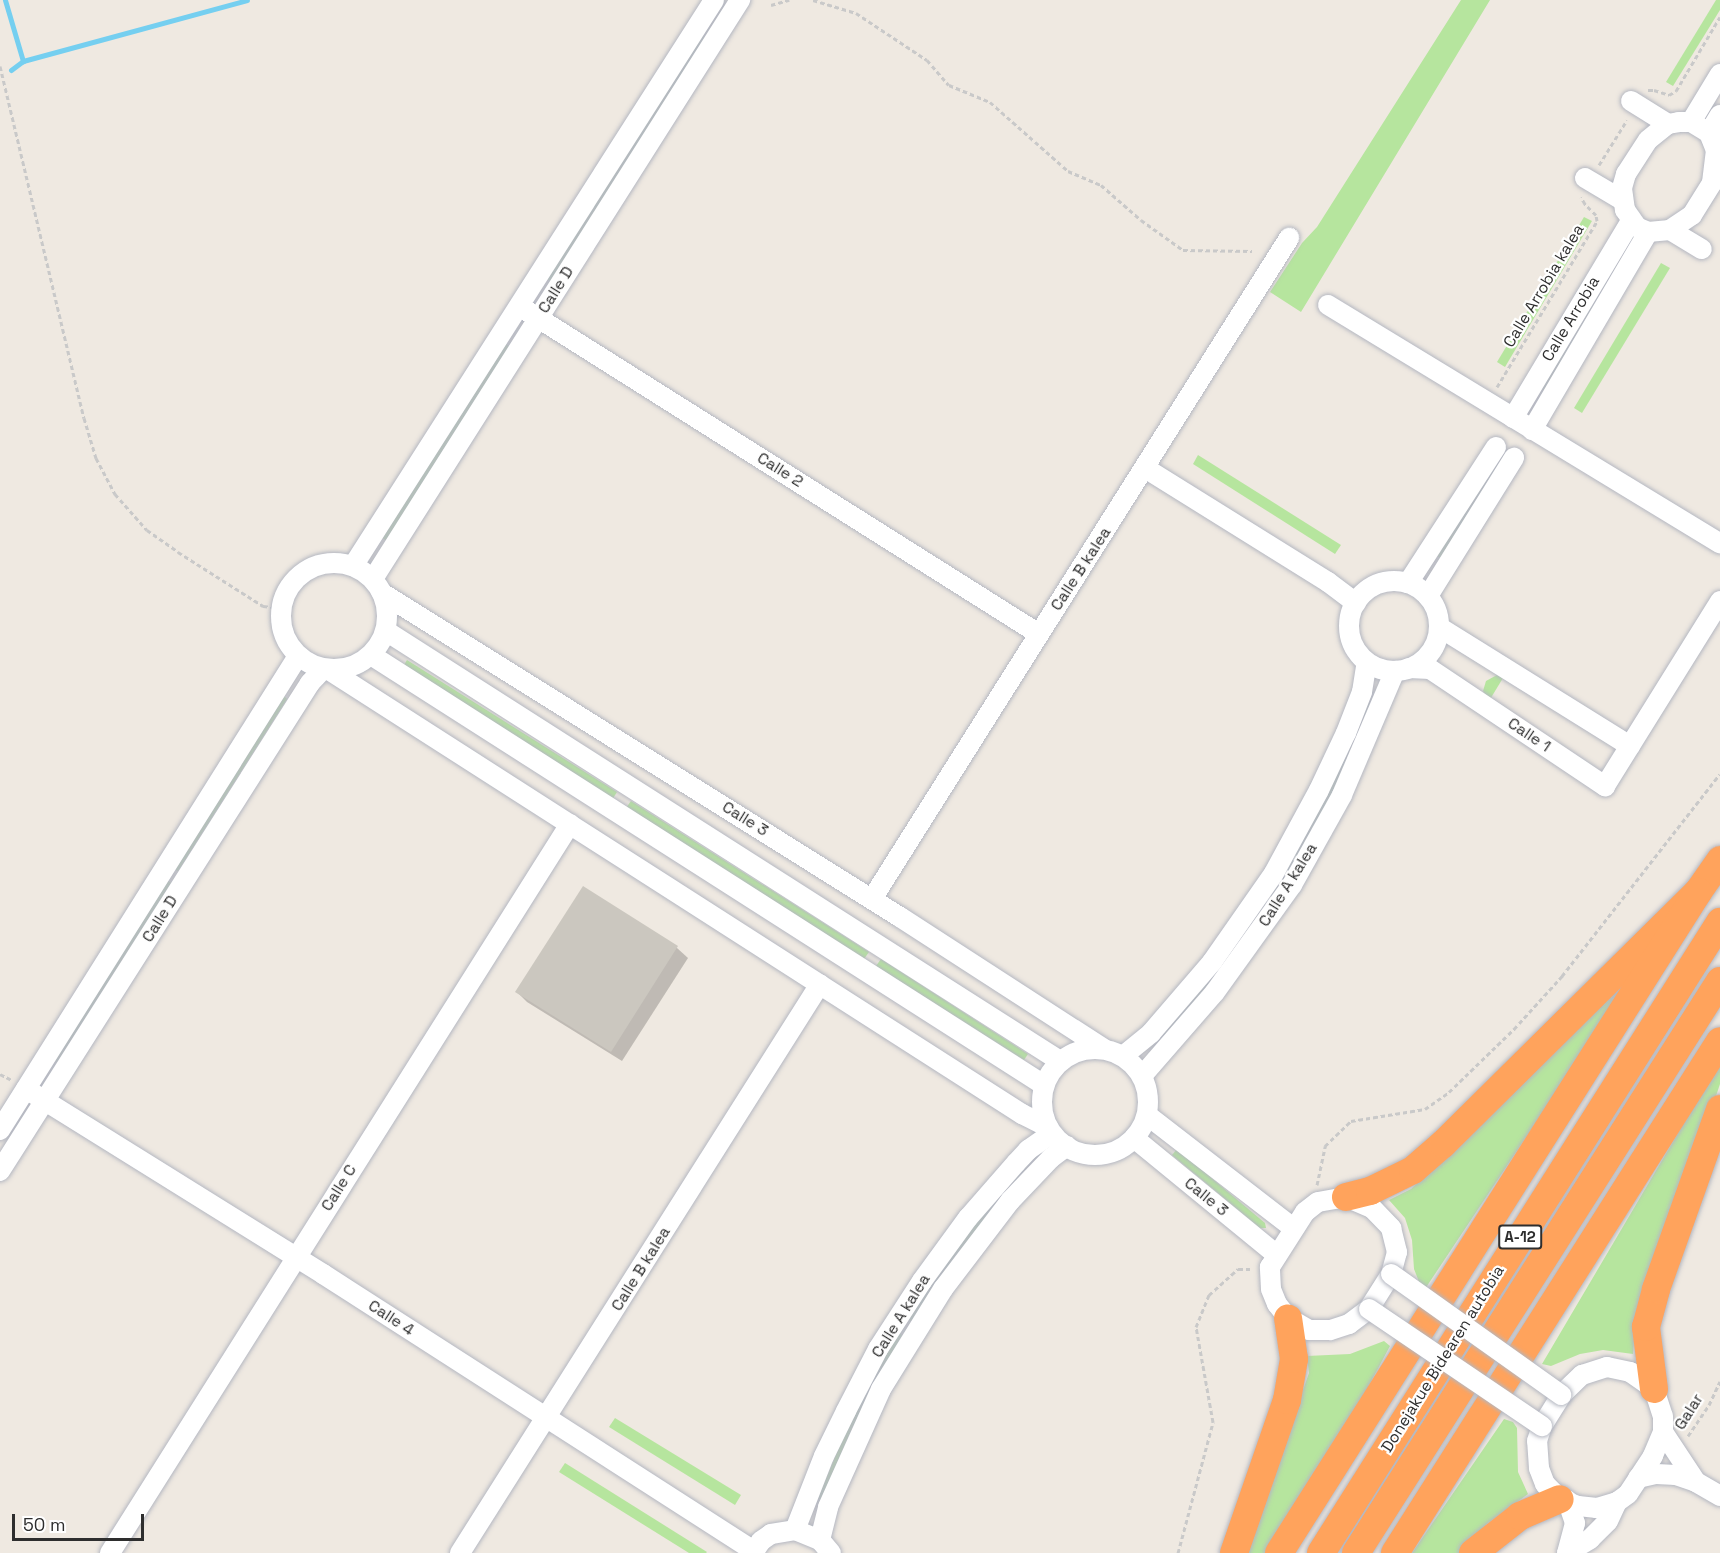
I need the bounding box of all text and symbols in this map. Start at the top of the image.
street label: Calle Arrobia kalea [1500,221,1588,351]
street label: Calle D [534,263,578,317]
street label: Calle Arrobia [1538,273,1604,365]
street label: Calle 2 [753,448,807,492]
street label: Calle B kalea [1047,524,1115,614]
street label: Calle 1 [1504,714,1554,756]
street label: Calle 3 [718,797,772,841]
street label: Calle A kalea [1255,840,1321,930]
street label: Calle D [138,892,182,946]
street label: Calle C [317,1161,361,1215]
street label: Calle 3 [1180,1174,1232,1220]
street label: Calle B kalea [607,1223,675,1315]
road number: A-12 [1498,1225,1543,1249]
street label: Donejakue Bidearen autobia [1377,1262,1509,1456]
street label: Calle A kalea [868,1271,934,1361]
street label: Calle 4 [364,1296,418,1340]
street label: Galar [1671,1390,1707,1434]
scale bar [15,1502,147,1540]
text: 50 m [23,1513,65,1536]

